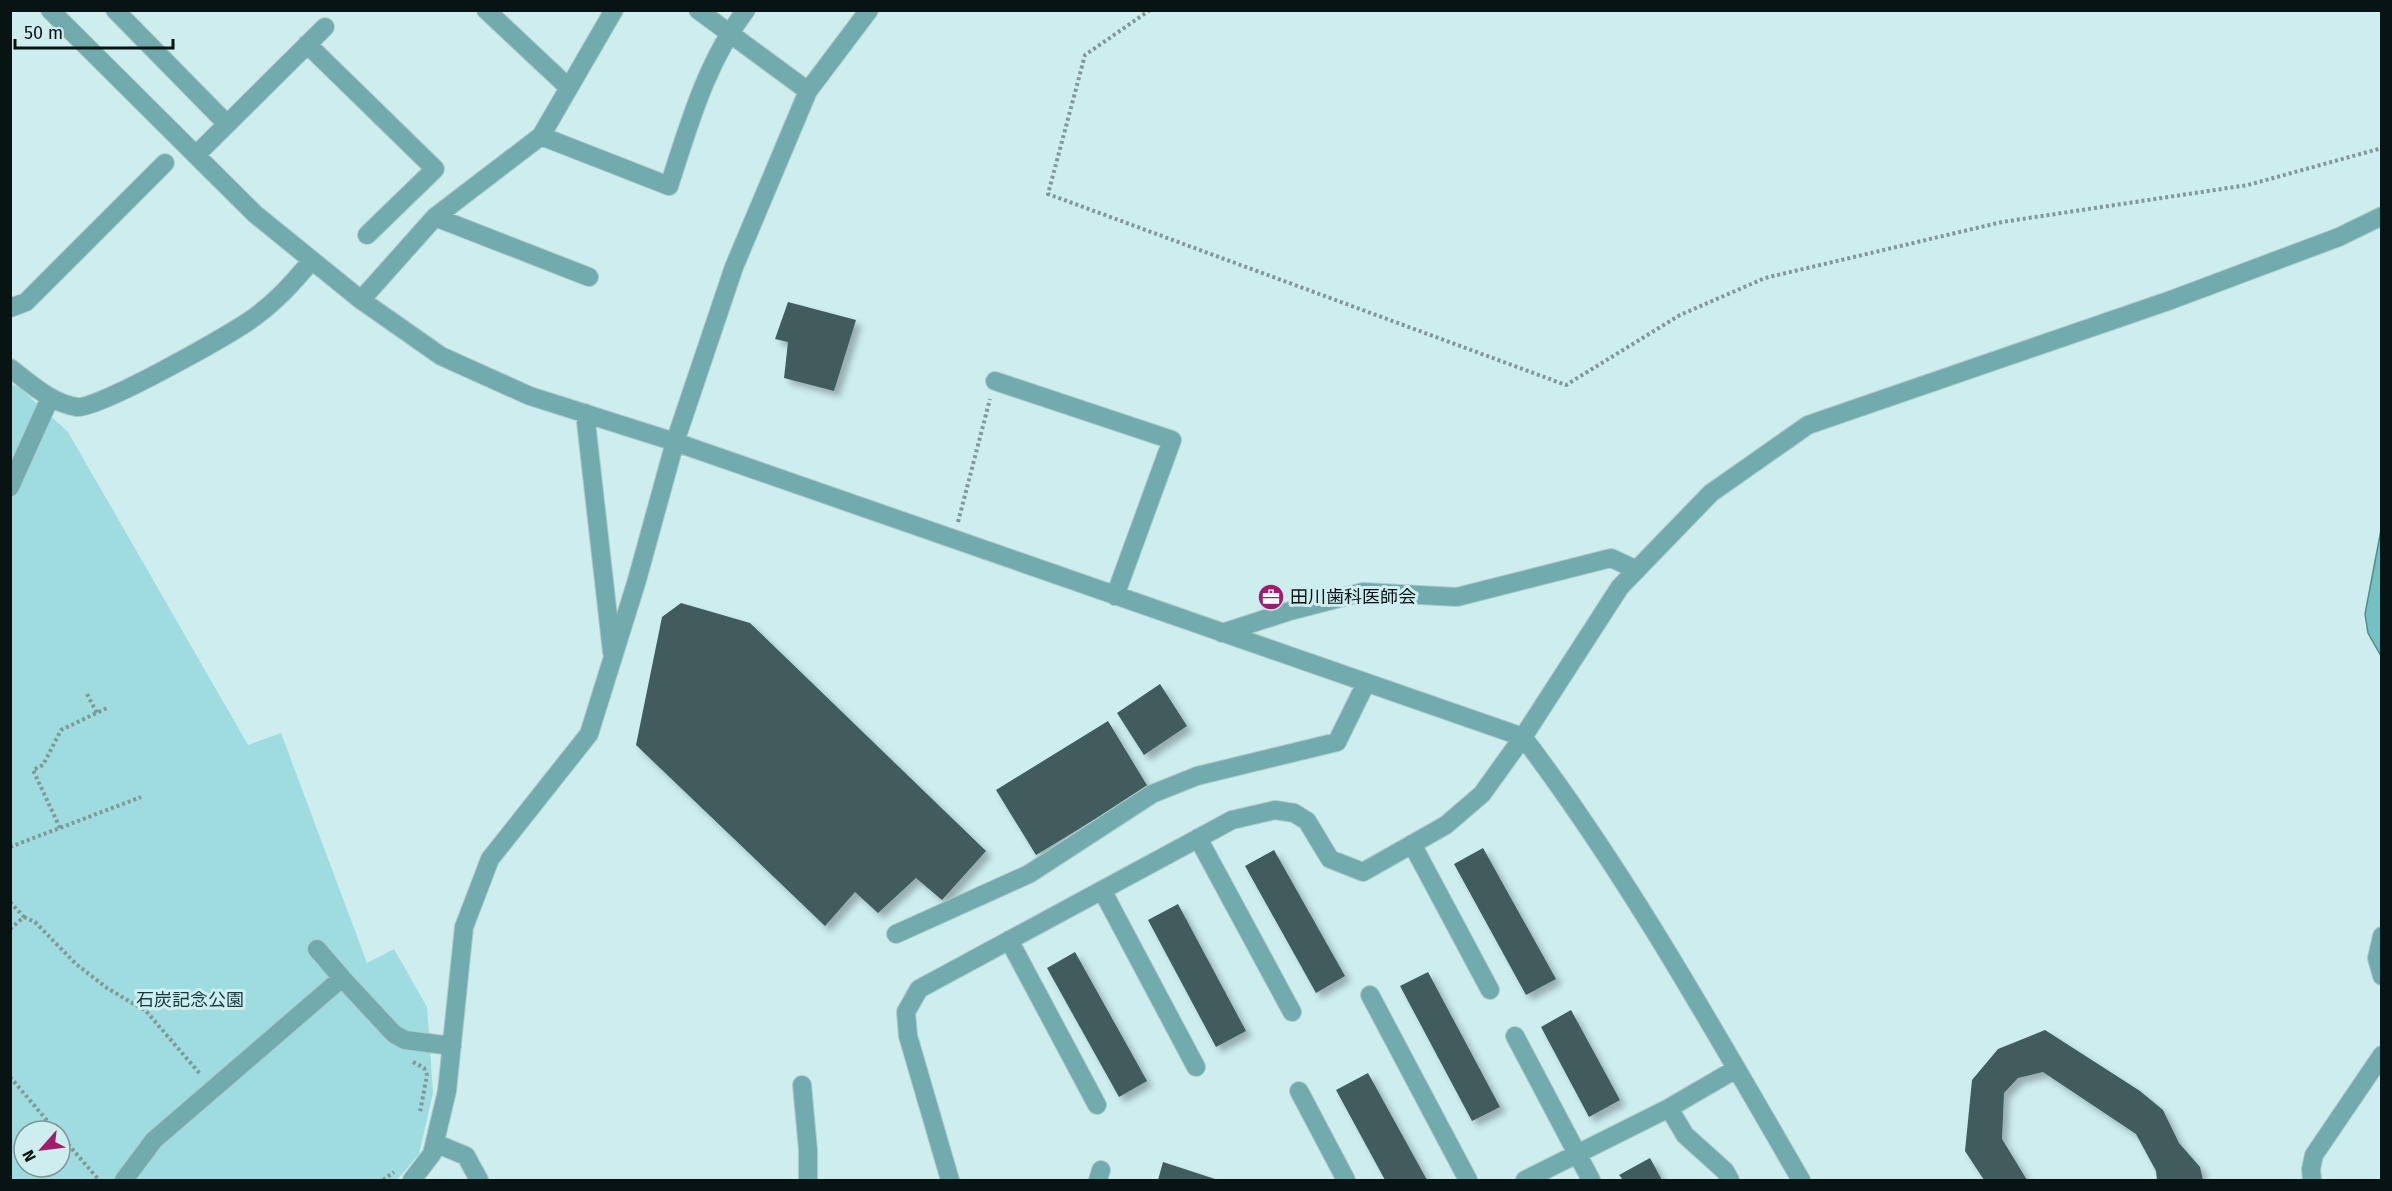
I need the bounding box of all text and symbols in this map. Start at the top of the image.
scale bar [15,12,172,50]
text: 50 m [24,22,63,44]
office icon: 田川歯科医師会 [1256,582,1286,612]
place label: 田川歯科医師会 [1290,586,1416,608]
park label: 石炭記念公園 [136,989,244,1011]
north arrow [12,1119,72,1179]
text: N [18,1147,40,1165]

